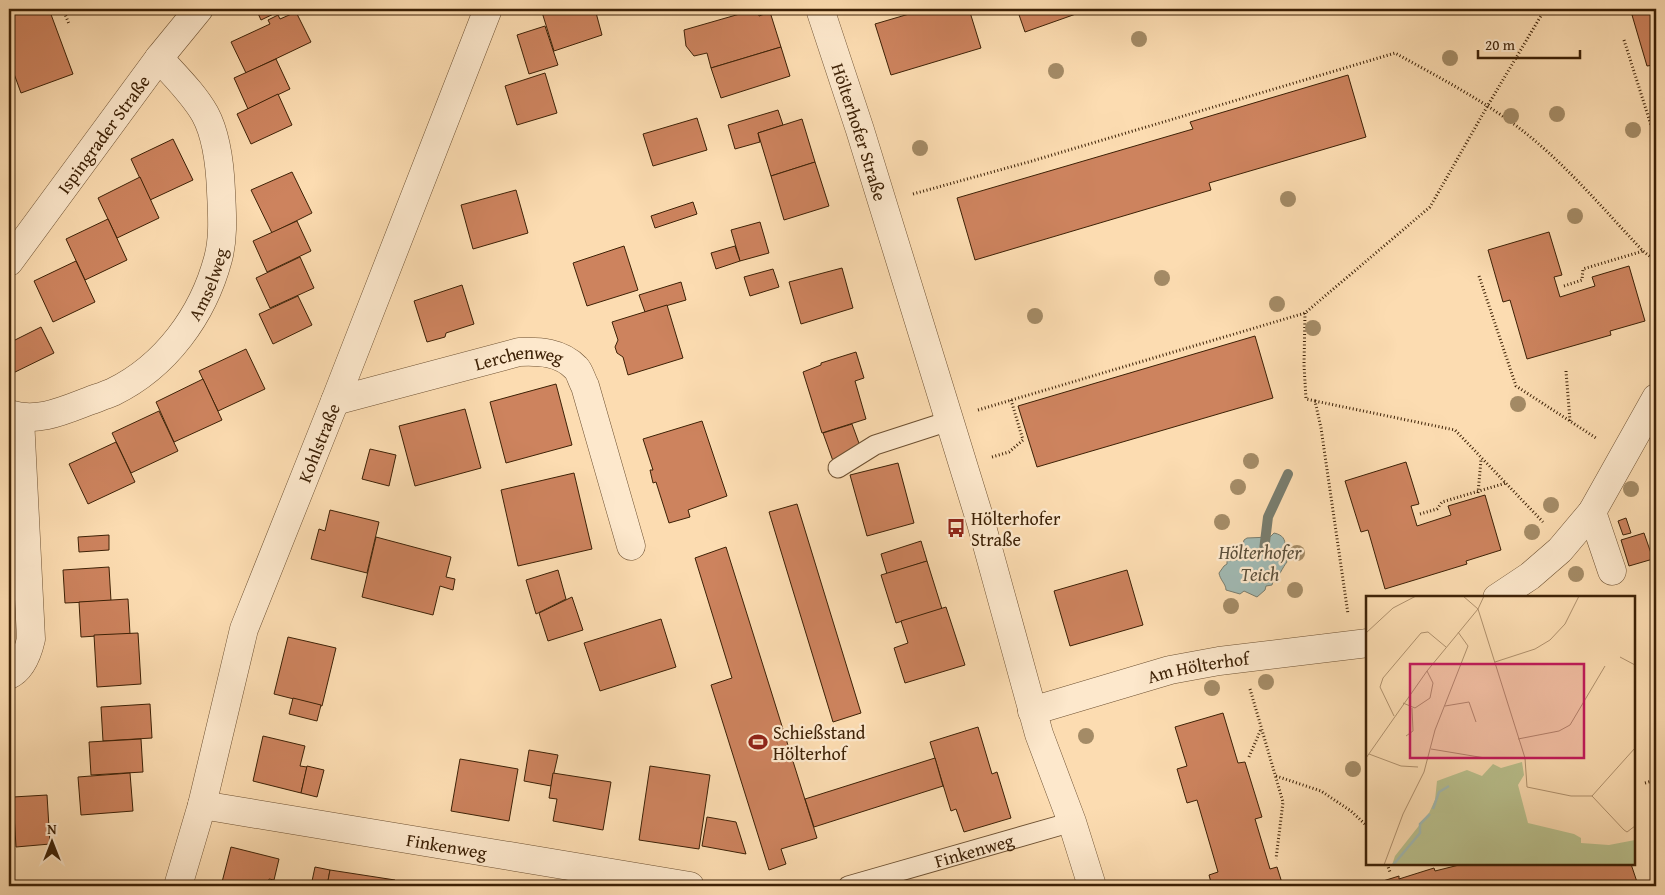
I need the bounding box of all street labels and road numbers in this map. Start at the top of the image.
street label: Hölterhofer Straße [825,59,894,204]
street label: Ispingrader Straße [50,69,156,199]
street label: Amselweg [181,245,234,325]
street label: Lerchenweg [471,338,568,377]
street label: Kohlstraße [290,399,346,486]
street label: Am Hölterhof [1144,644,1252,690]
street label: Finkenweg [404,826,489,866]
street label: Finkenweg [931,826,1017,874]

